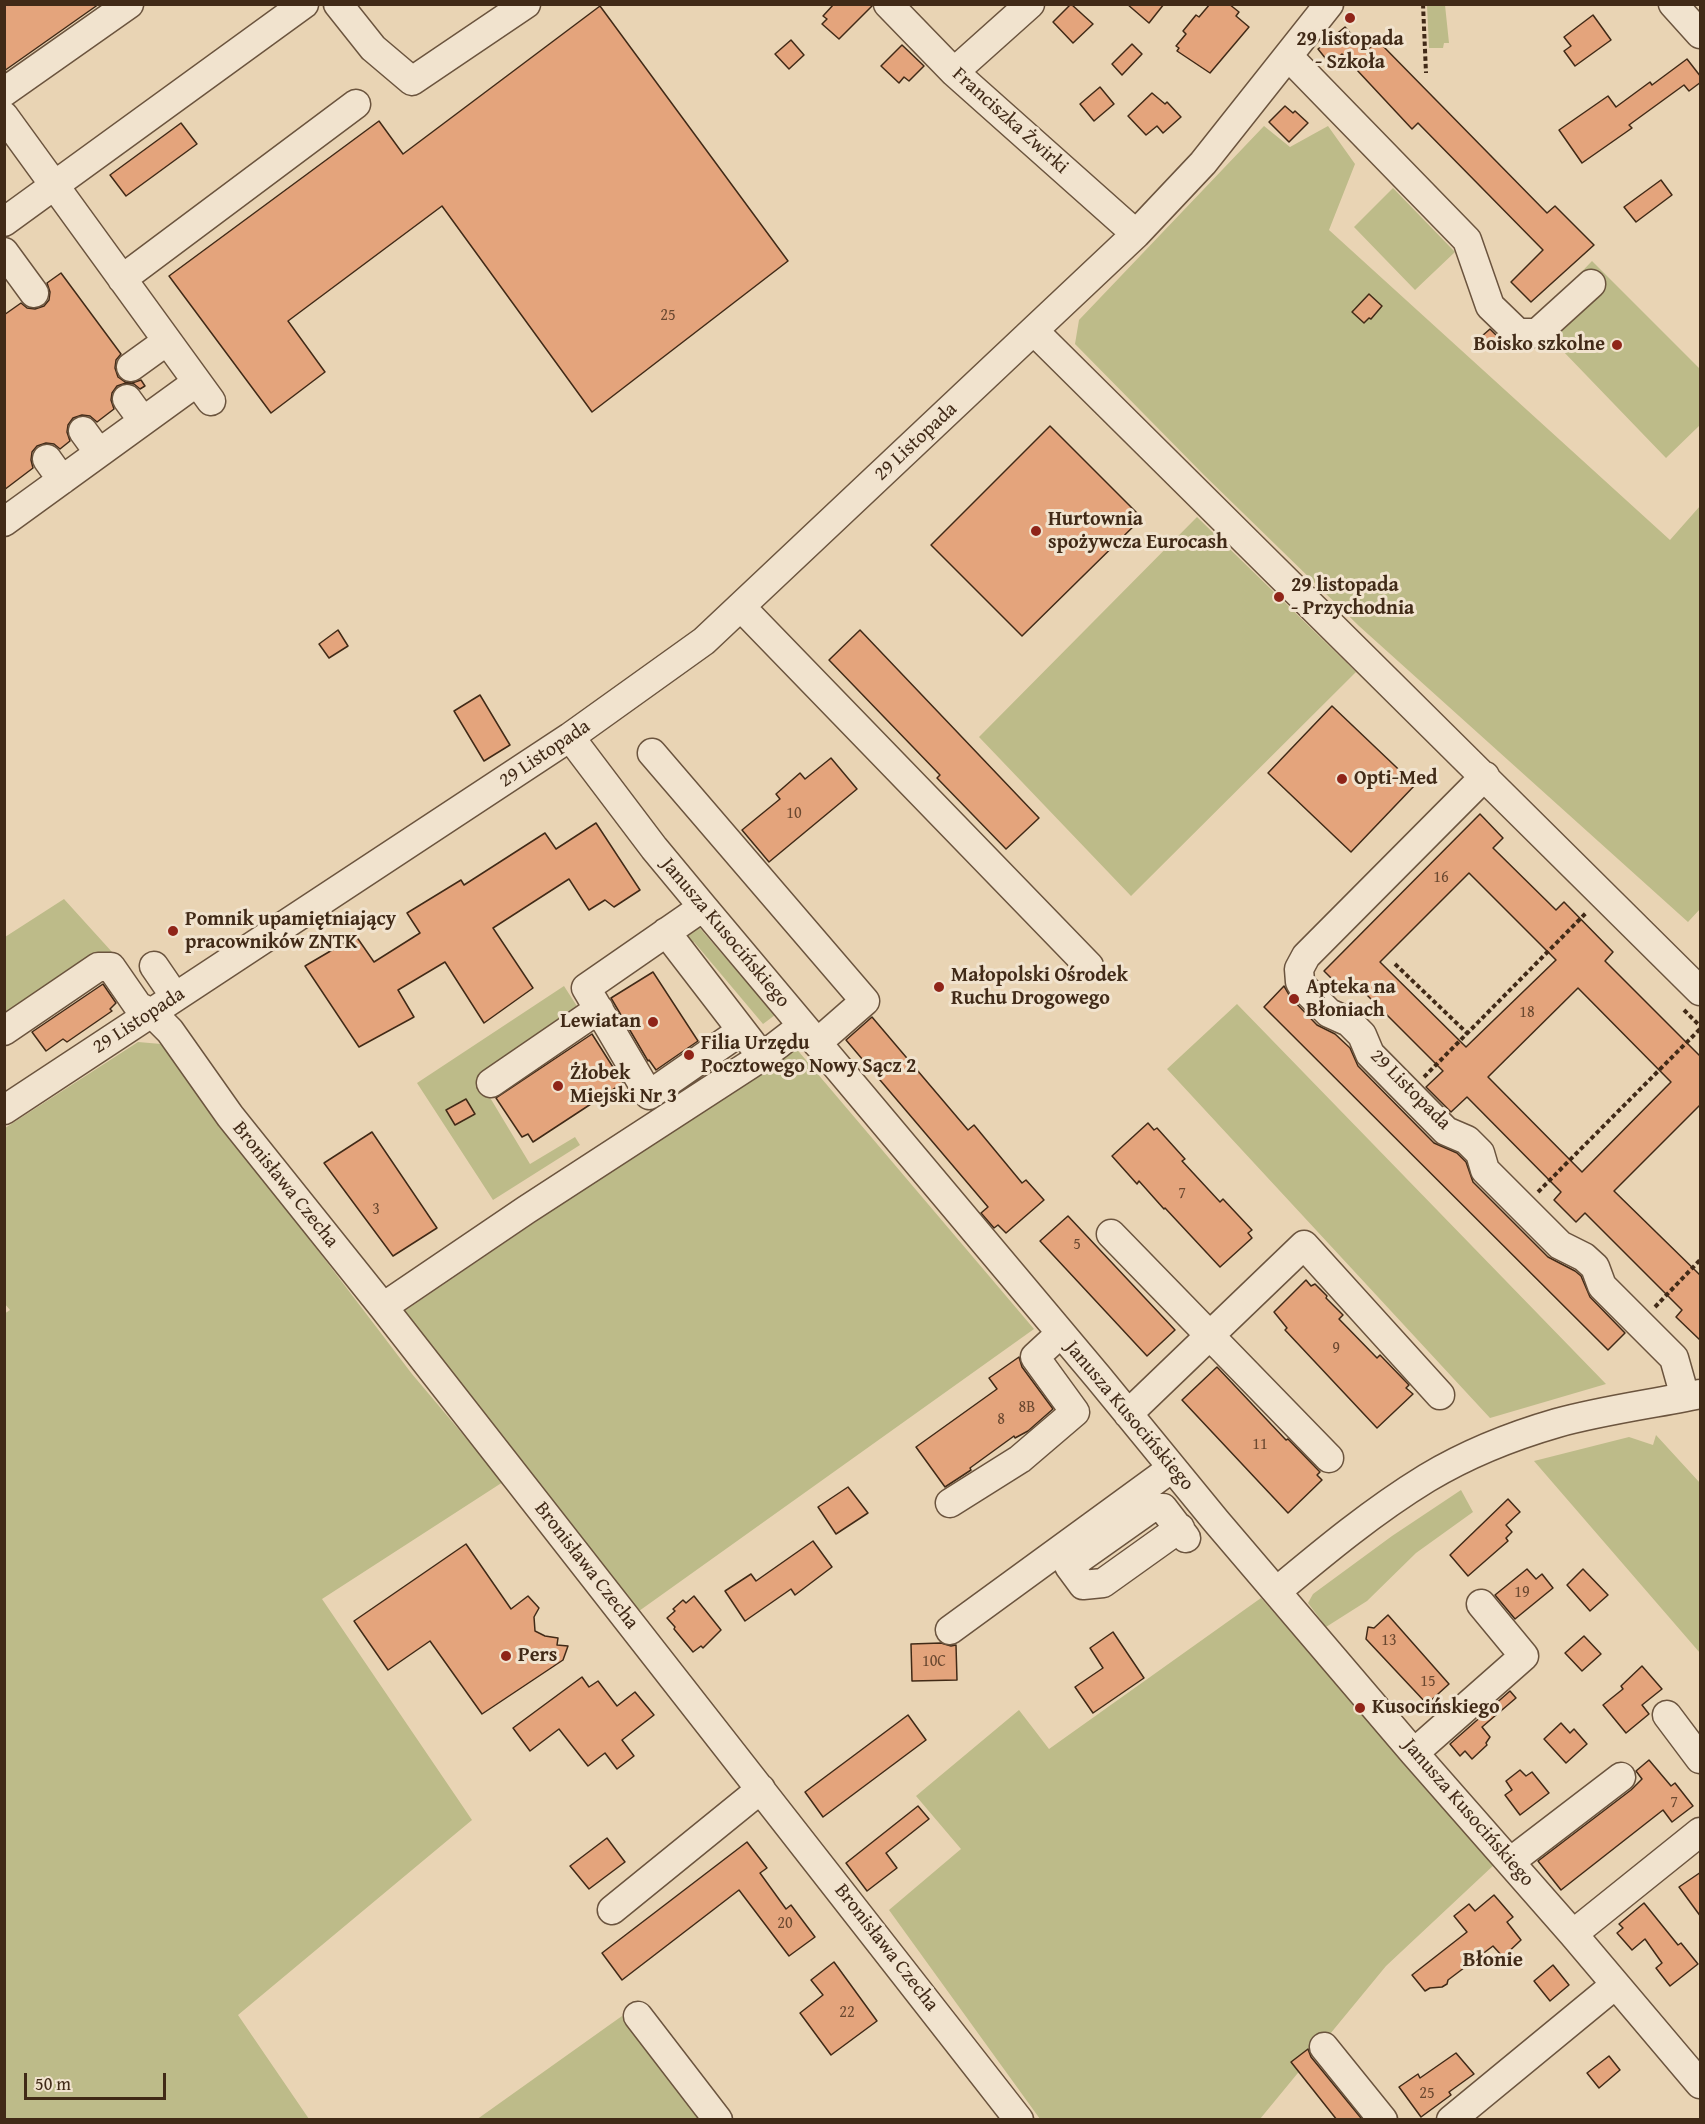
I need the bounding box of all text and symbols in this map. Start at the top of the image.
marker: 29 listopada - Szkoła [1343,11,1357,25]
place label: 29 listopada - Szkoła [1296,28,1404,75]
street label: Franciszka Żwirki [947,63,1073,179]
house number: 25 [660,306,676,326]
place label: Boisko szkolne [1474,333,1605,357]
marker: Boisko szkolne [1610,338,1624,352]
street label: 29 Listopada [870,398,962,486]
place label: Hurtownia spożywcza Eurocash [1048,508,1228,555]
marker: Hurtownia spożywcza Eurocash [1029,524,1043,538]
place label: 29 listopada - Przychodnia [1291,574,1414,621]
marker: 29 listopada - Przychodnia [1272,590,1286,604]
street label: 29 Listopada [495,715,595,793]
place label: Opti-Med [1354,767,1437,791]
marker: Opti-Med [1335,772,1349,786]
house number: 10 [786,804,802,824]
street label: Janusza Kusocińskiego [655,853,795,1013]
house number: 16 [1433,868,1449,888]
place label: Pomnik upamiętniający pracowników ZNTK [185,908,396,955]
marker: Pomnik upamiętniający pracowników ZNTK [166,924,180,938]
place label: Małopolski Ośrodek Ruchu Drogowego [951,964,1128,1011]
place label: Apteka na Błoniach [1306,976,1396,1023]
marker: Małopolski Ośrodek Ruchu Drogowego [932,980,946,994]
street label: 29 Listopada [89,982,189,1060]
marker: Apteka na Błoniach [1287,992,1301,1006]
house number: 18 [1519,1003,1535,1023]
place label: Lewiatan [560,1010,641,1034]
marker: Lewiatan [646,1015,660,1029]
place label: Filia Urzędu Pocztowego Nowy Sącz 2 [701,1032,916,1079]
street label: 29 Listopada [1365,1045,1455,1135]
marker: Filia Urzędu Pocztowego Nowy Sącz 2 [682,1048,696,1062]
place label: Żłobek Miejski Nr 3 [570,1062,677,1109]
marker: Żłobek Miejski Nr 3 [551,1079,565,1093]
street label: Bronisława Czecha [227,1117,343,1253]
house number: 7 [1178,1184,1186,1204]
house number: 3 [372,1200,380,1220]
house number: 5 [1073,1235,1081,1255]
street label: Janusza Kusocińskiego [1059,1336,1199,1496]
house number: 9 [1332,1339,1340,1359]
house number: 8B [1019,1398,1035,1418]
house number: 8 [997,1410,1005,1430]
house number: 11 [1252,1435,1268,1455]
street label: Bronisława Czecha [529,1497,643,1635]
house number: 19 [1514,1583,1530,1603]
house number: 13 [1381,1631,1397,1651]
place label: Pers [518,1644,557,1668]
marker: Pers [499,1649,513,1663]
house number: 10C [922,1652,946,1672]
house number: 15 [1420,1672,1436,1692]
place label: Kusocińskiego [1372,1696,1500,1720]
marker: Kusocińskiego [1353,1701,1367,1715]
street label: Janusza Kusocińskiego [1397,1734,1539,1892]
house number: 7 [1670,1793,1678,1813]
street label: Bronisława Czecha [829,1879,943,2017]
house number: 20 [777,1914,793,1934]
district label: Błonie [1463,1948,1523,1974]
house number: 22 [839,2003,855,2023]
scale bar [27,2061,170,2099]
text: 50 m [35,2070,71,2097]
house number: 25 [1419,2084,1435,2104]

